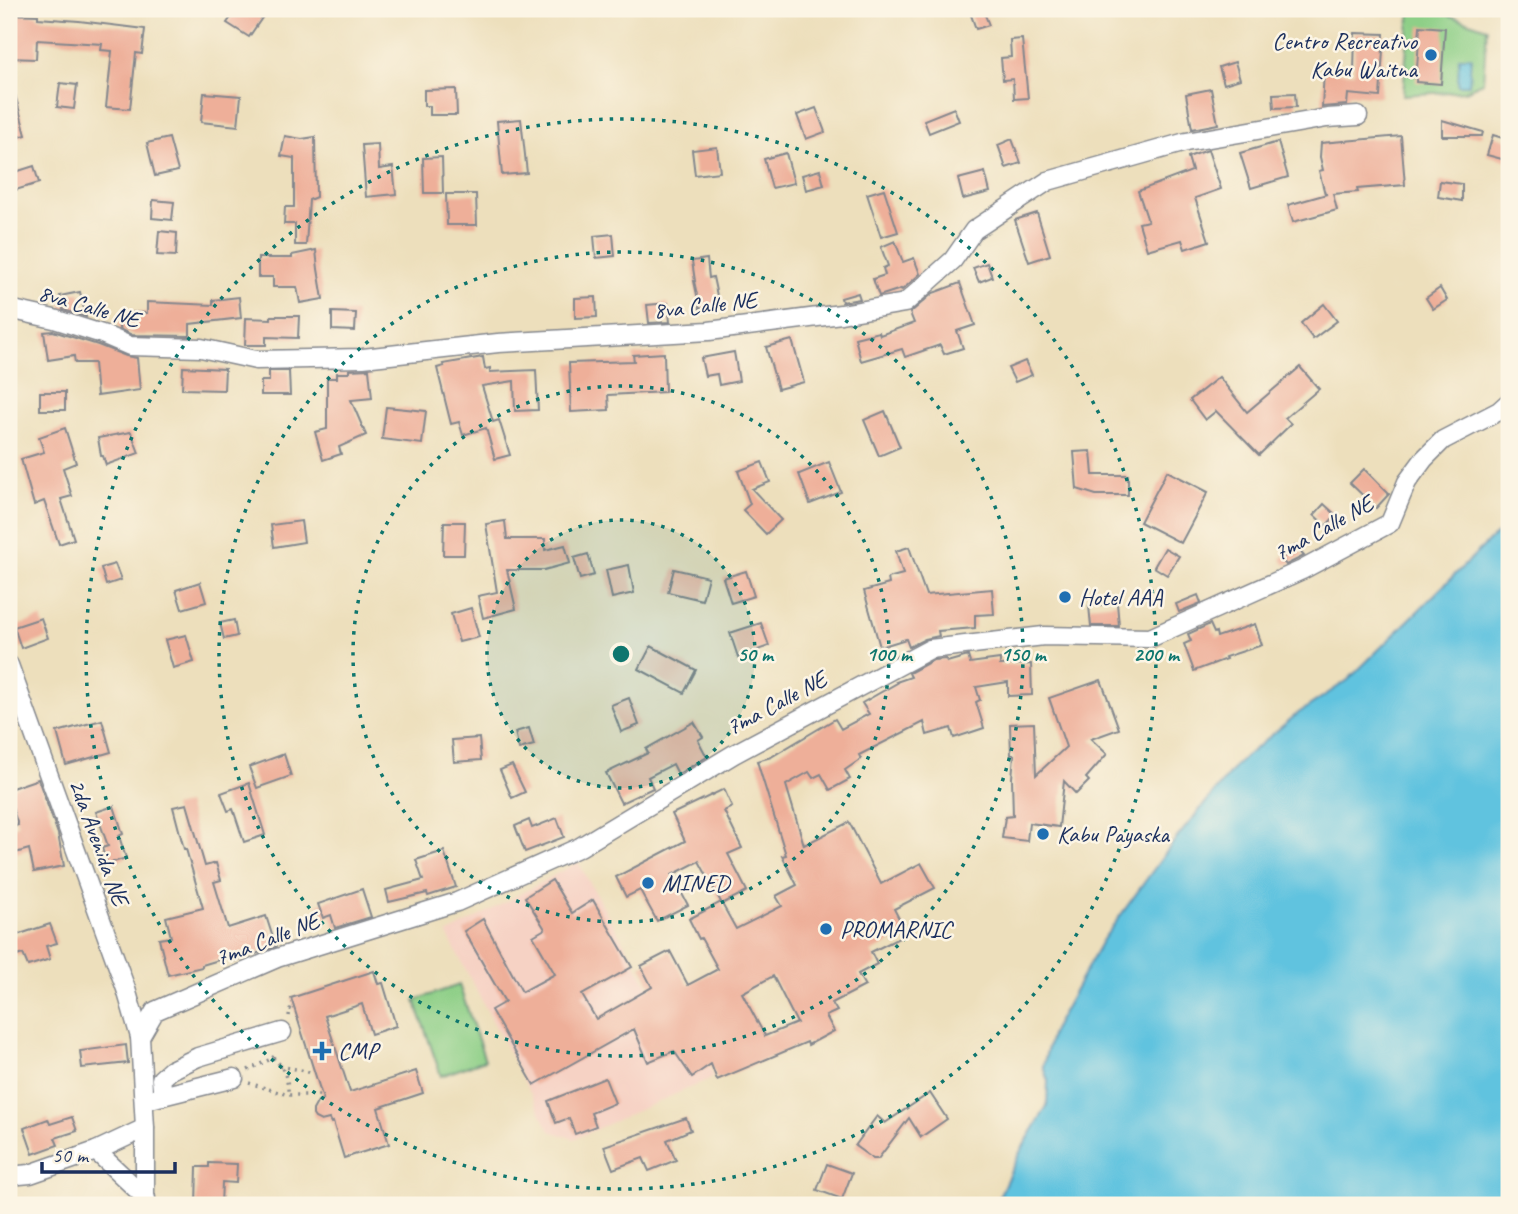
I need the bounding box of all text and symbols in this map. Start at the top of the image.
place label: Centro Recreativo Kabu Waitna [1272,26,1419,84]
marker: Centro Recreativo Kabu Waitna [1423,47,1439,63]
street label: 8va Calle NE [35,277,146,336]
street label: 8va Calle NE [652,284,761,325]
street label: 7ma Calle NE [1268,487,1381,568]
place label: Hotel AAA [1079,582,1164,612]
marker: Hotel AAA [1057,589,1073,605]
text: 50 m [737,641,775,667]
text: 100 m [866,641,914,667]
text: 150 m [1000,641,1048,667]
text: 200 m [1133,641,1181,667]
centre of rings [609,642,633,666]
street label: 7ma Calle NE [721,663,834,742]
street label: 2da Avenida NE [62,775,137,912]
place label: Kabu Payaska [1057,819,1170,849]
marker: Kabu Payaska [1035,826,1051,842]
place label: MINED [662,868,732,898]
marker: MINED [640,875,656,891]
street label: 7ma Calle NE [211,904,327,973]
place label: PROMARNIC [840,914,954,944]
marker: PROMARNIC [818,921,834,937]
place label: CMP [338,1036,382,1066]
marker: CMP [312,1041,332,1061]
scale bar [42,1130,175,1174]
text: 50 m [52,1142,90,1168]

